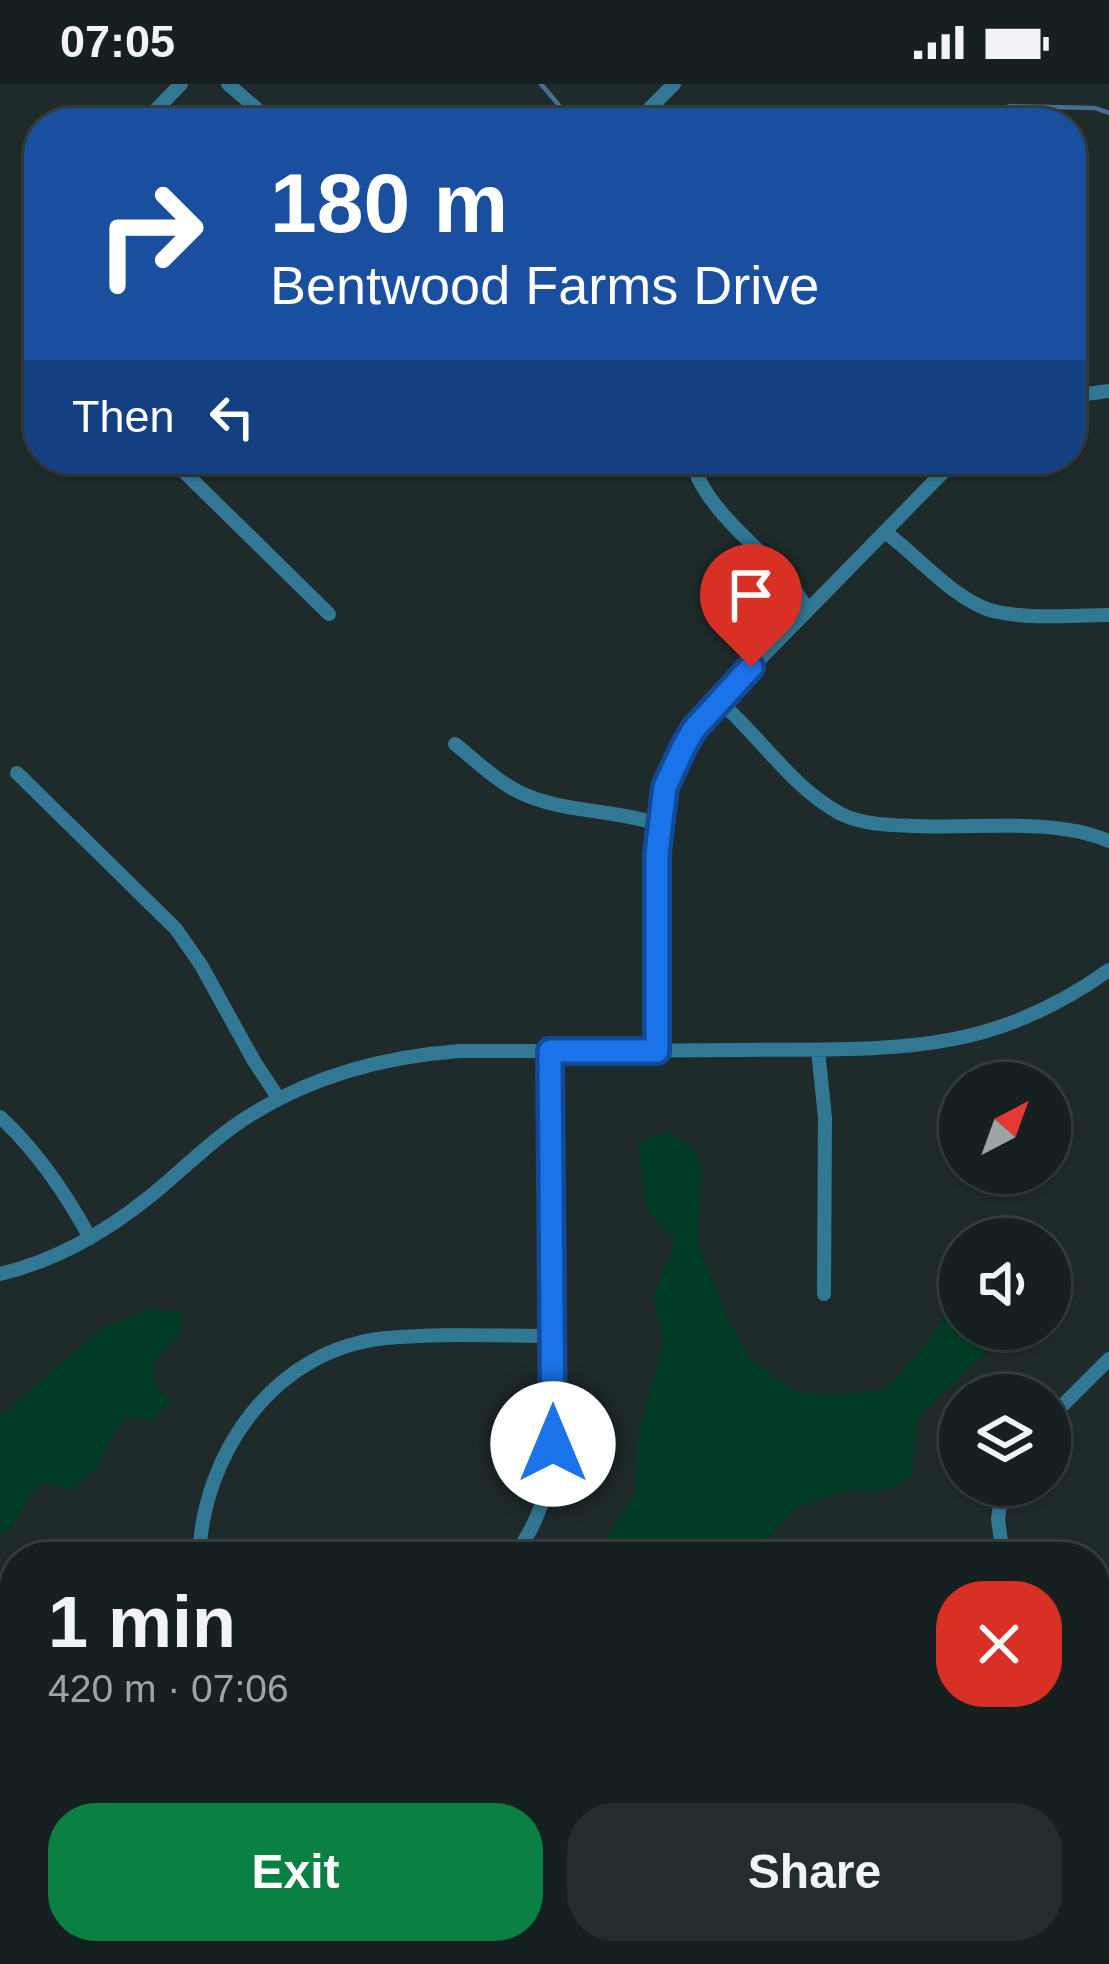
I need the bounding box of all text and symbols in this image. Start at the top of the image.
text: 07:05 [60,16,175,67]
icon: right [72,156,228,312]
text: 180 m [270,156,508,250]
text: Bentwood Farms Drive [270,255,819,315]
icon: left [199,384,265,450]
text: Then [72,391,175,442]
pin [700,544,802,667]
icon: arrive [718,562,784,628]
north arrow [939,1062,1071,1194]
map controls [939,1062,1071,1506]
button: sound [939,1218,1071,1350]
button: layers [939,1374,1071,1506]
position arrow [490,1381,616,1507]
button: close [936,1581,1062,1707]
text: 1 min [48,1582,236,1662]
text: 420 m · 07:06 [48,1667,289,1710]
button: Exit [48,1803,543,1941]
button: Share [567,1803,1062,1941]

